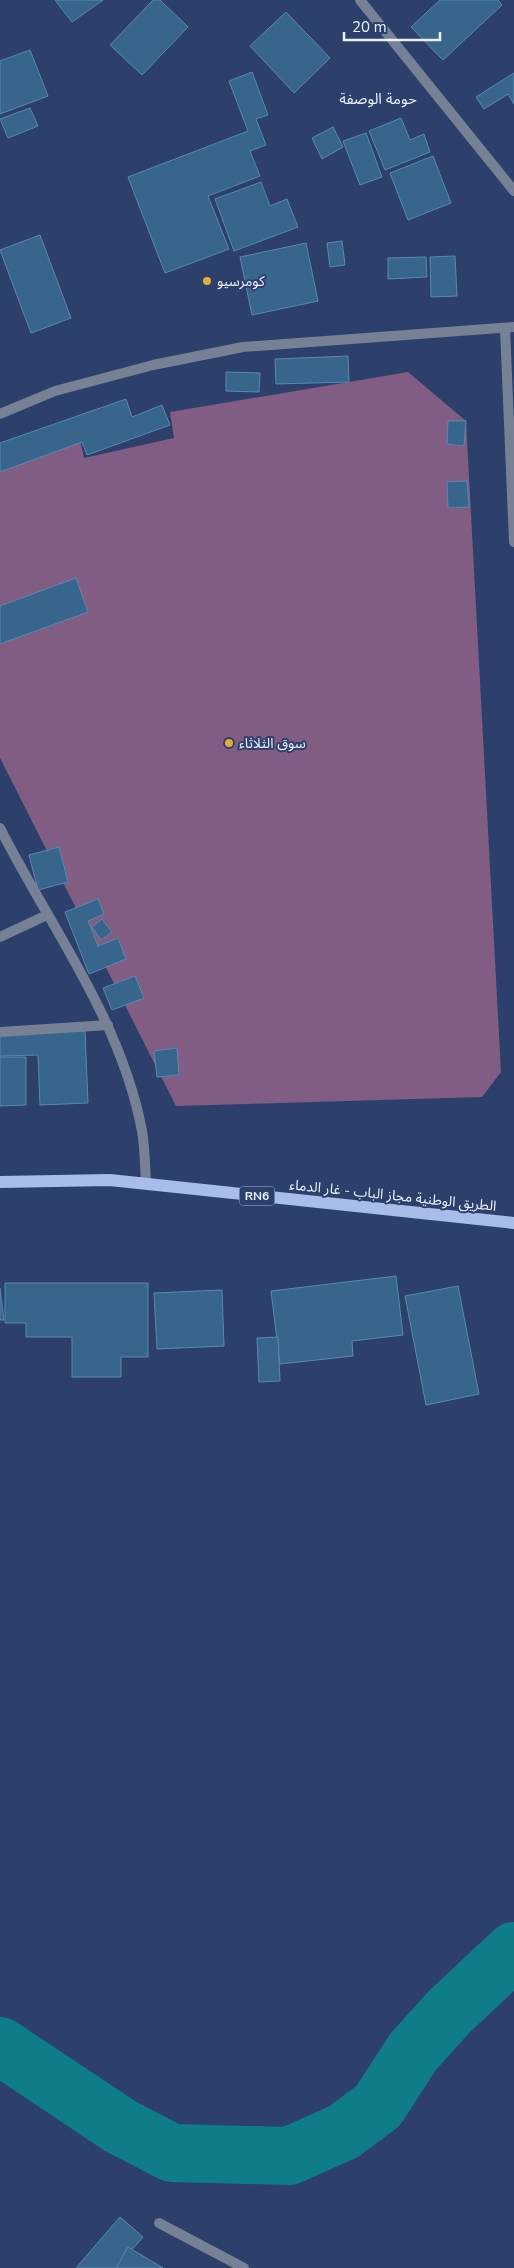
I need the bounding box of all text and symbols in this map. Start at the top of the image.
scale bar [344,10,440,42]
text: 20 m [352,17,387,37]
district label: حومة الوصفة [339,89,417,109]
place label: كومرسيو [217,272,265,291]
marker: كومرسيو [201,275,213,287]
place label: سوق الثلاثاء [239,734,306,753]
marker: سوق الثلاثاء [223,737,235,749]
street label: الطريق الوطنية مجاز الباب - غار الدماء [289,1175,497,1216]
road number: RN6 [240,1186,274,1206]

